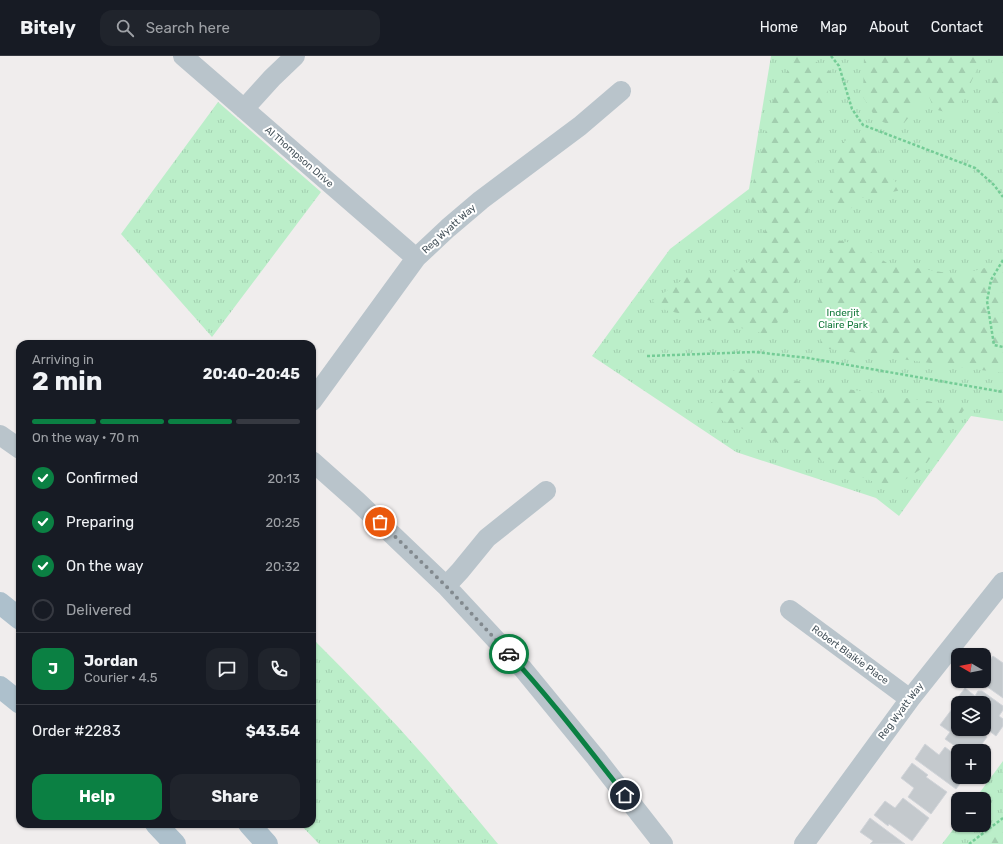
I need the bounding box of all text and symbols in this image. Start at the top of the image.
search box [100,10,380,46]
text: Bitely [20,16,76,39]
icon: search [114,17,136,39]
text: Search here [146,19,230,37]
text: Home [760,19,798,36]
text: Map [820,19,847,36]
text: About [869,19,909,36]
text: Contact [931,19,983,36]
street label: Al Thompson Drive [262,124,336,190]
street label: Reg Wyatt Way [420,201,479,256]
park label: Inderjit Claire Park [818,307,869,331]
text: Arriving in [32,352,94,367]
text: 20:40–20:45 [203,365,300,383]
text: 2 min [32,366,102,397]
text: On the way · 70 m [32,430,139,445]
icon: check [32,467,54,489]
text: Confirmed [66,469,138,487]
text: 20:13 [267,471,300,486]
pin [363,505,397,539]
icon: check [32,511,54,533]
icon: bag [369,511,391,533]
text: Preparing [66,513,134,531]
text: 20:25 [265,515,300,530]
icon: check [32,555,54,577]
text: On the way [66,557,144,575]
text: 20:32 [265,559,300,574]
text: Delivered [66,601,131,619]
street label: Robert Blaikie Place [809,623,891,687]
courier [489,634,529,674]
icon: car [498,643,520,665]
button: chat [206,648,248,690]
button: phone [258,648,300,690]
north arrow [951,648,991,688]
map controls [951,648,991,832]
text: Jordan [84,652,138,670]
text: J [48,660,58,678]
text: Courier · 4.5 [84,670,158,685]
street label: Reg Wyatt Way [876,680,927,742]
button: layers [951,696,991,736]
text: Order #2283 [32,722,121,740]
text: $43.54 [246,722,300,740]
button: + [951,744,991,784]
button: Help [32,774,162,820]
button: Share [170,774,300,820]
pin [608,778,642,812]
icon: home [614,784,636,806]
button: − [951,792,991,832]

